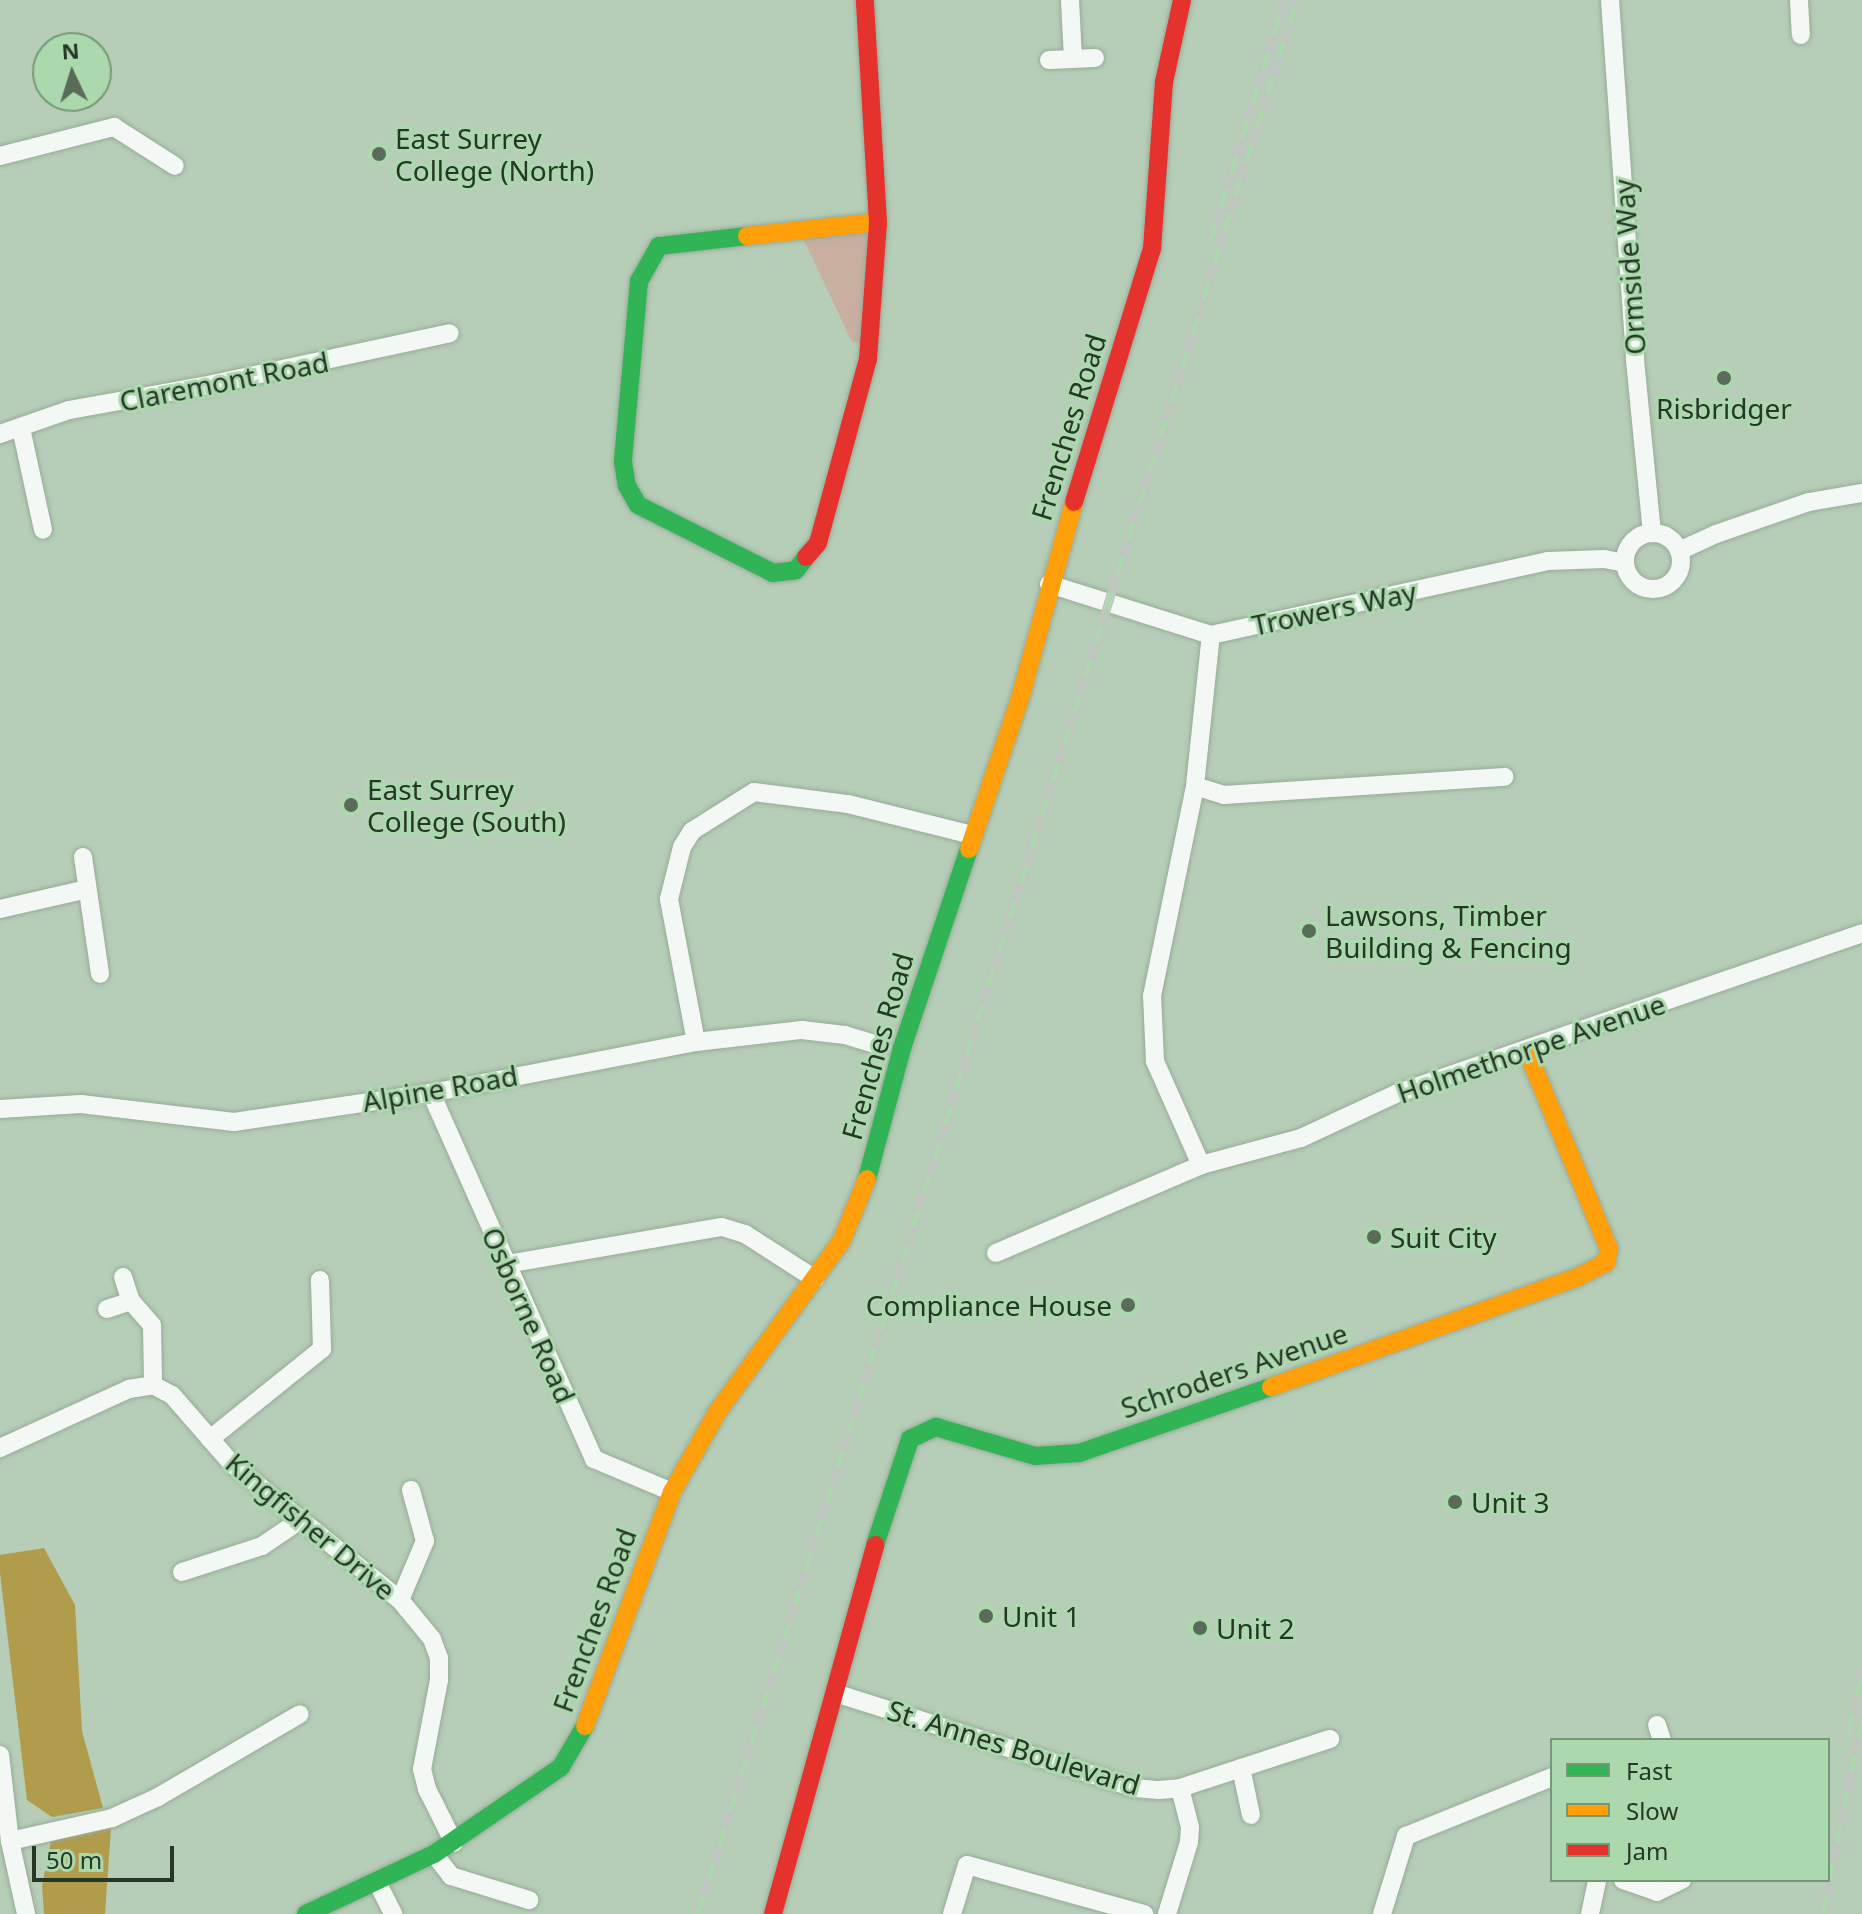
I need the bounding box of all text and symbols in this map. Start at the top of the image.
north arrow [32,32,112,112]
text: N [60,34,80,66]
place label: East Surrey College (North) [395,121,594,187]
marker: East Surrey College (North) [370,145,388,163]
street label: Ormside Way [1606,178,1652,356]
street label: Frenches Road [1024,330,1112,524]
street label: Claremont Road [116,344,332,418]
marker: Risbridger [1715,369,1733,387]
place label: Risbridger [1656,391,1792,425]
street label: Trowers Way [1249,574,1419,642]
place label: East Surrey College (South) [367,772,566,838]
marker: East Surrey College (South) [342,796,360,814]
place label: Lawsons, Timber Building & Fencing [1325,898,1572,964]
marker: Lawsons, Timber Building & Fencing [1300,922,1318,940]
street label: Frenches Road [834,949,920,1143]
street label: Holmethorpe Avenue [1392,986,1670,1110]
street label: Alpine Road [360,1058,520,1118]
place label: Suit City [1390,1220,1497,1254]
street label: Osborne Road [475,1222,583,1408]
marker: Suit City [1365,1228,1383,1246]
place label: Compliance House [866,1288,1112,1322]
marker: Compliance House [1119,1296,1137,1314]
street label: Schroders Avenue [1116,1315,1352,1425]
street label: Kingfisher Drive [220,1445,402,1607]
place label: Unit 3 [1471,1485,1549,1519]
marker: Unit 3 [1446,1493,1464,1511]
street label: Frenches Road [545,1524,643,1716]
place label: Unit 1 [1002,1599,1080,1633]
marker: Unit 1 [977,1607,995,1625]
place label: Unit 2 [1216,1611,1294,1645]
marker: Unit 2 [1191,1619,1209,1637]
street label: St. Annes Boulevard [884,1693,1144,1801]
legend [1550,1738,1830,1882]
text: Fast [1626,1754,1672,1787]
text: Slow [1626,1794,1678,1827]
scale bar [36,1830,178,1880]
text: Jam [1626,1834,1668,1867]
text: 50 m [46,1843,102,1876]

